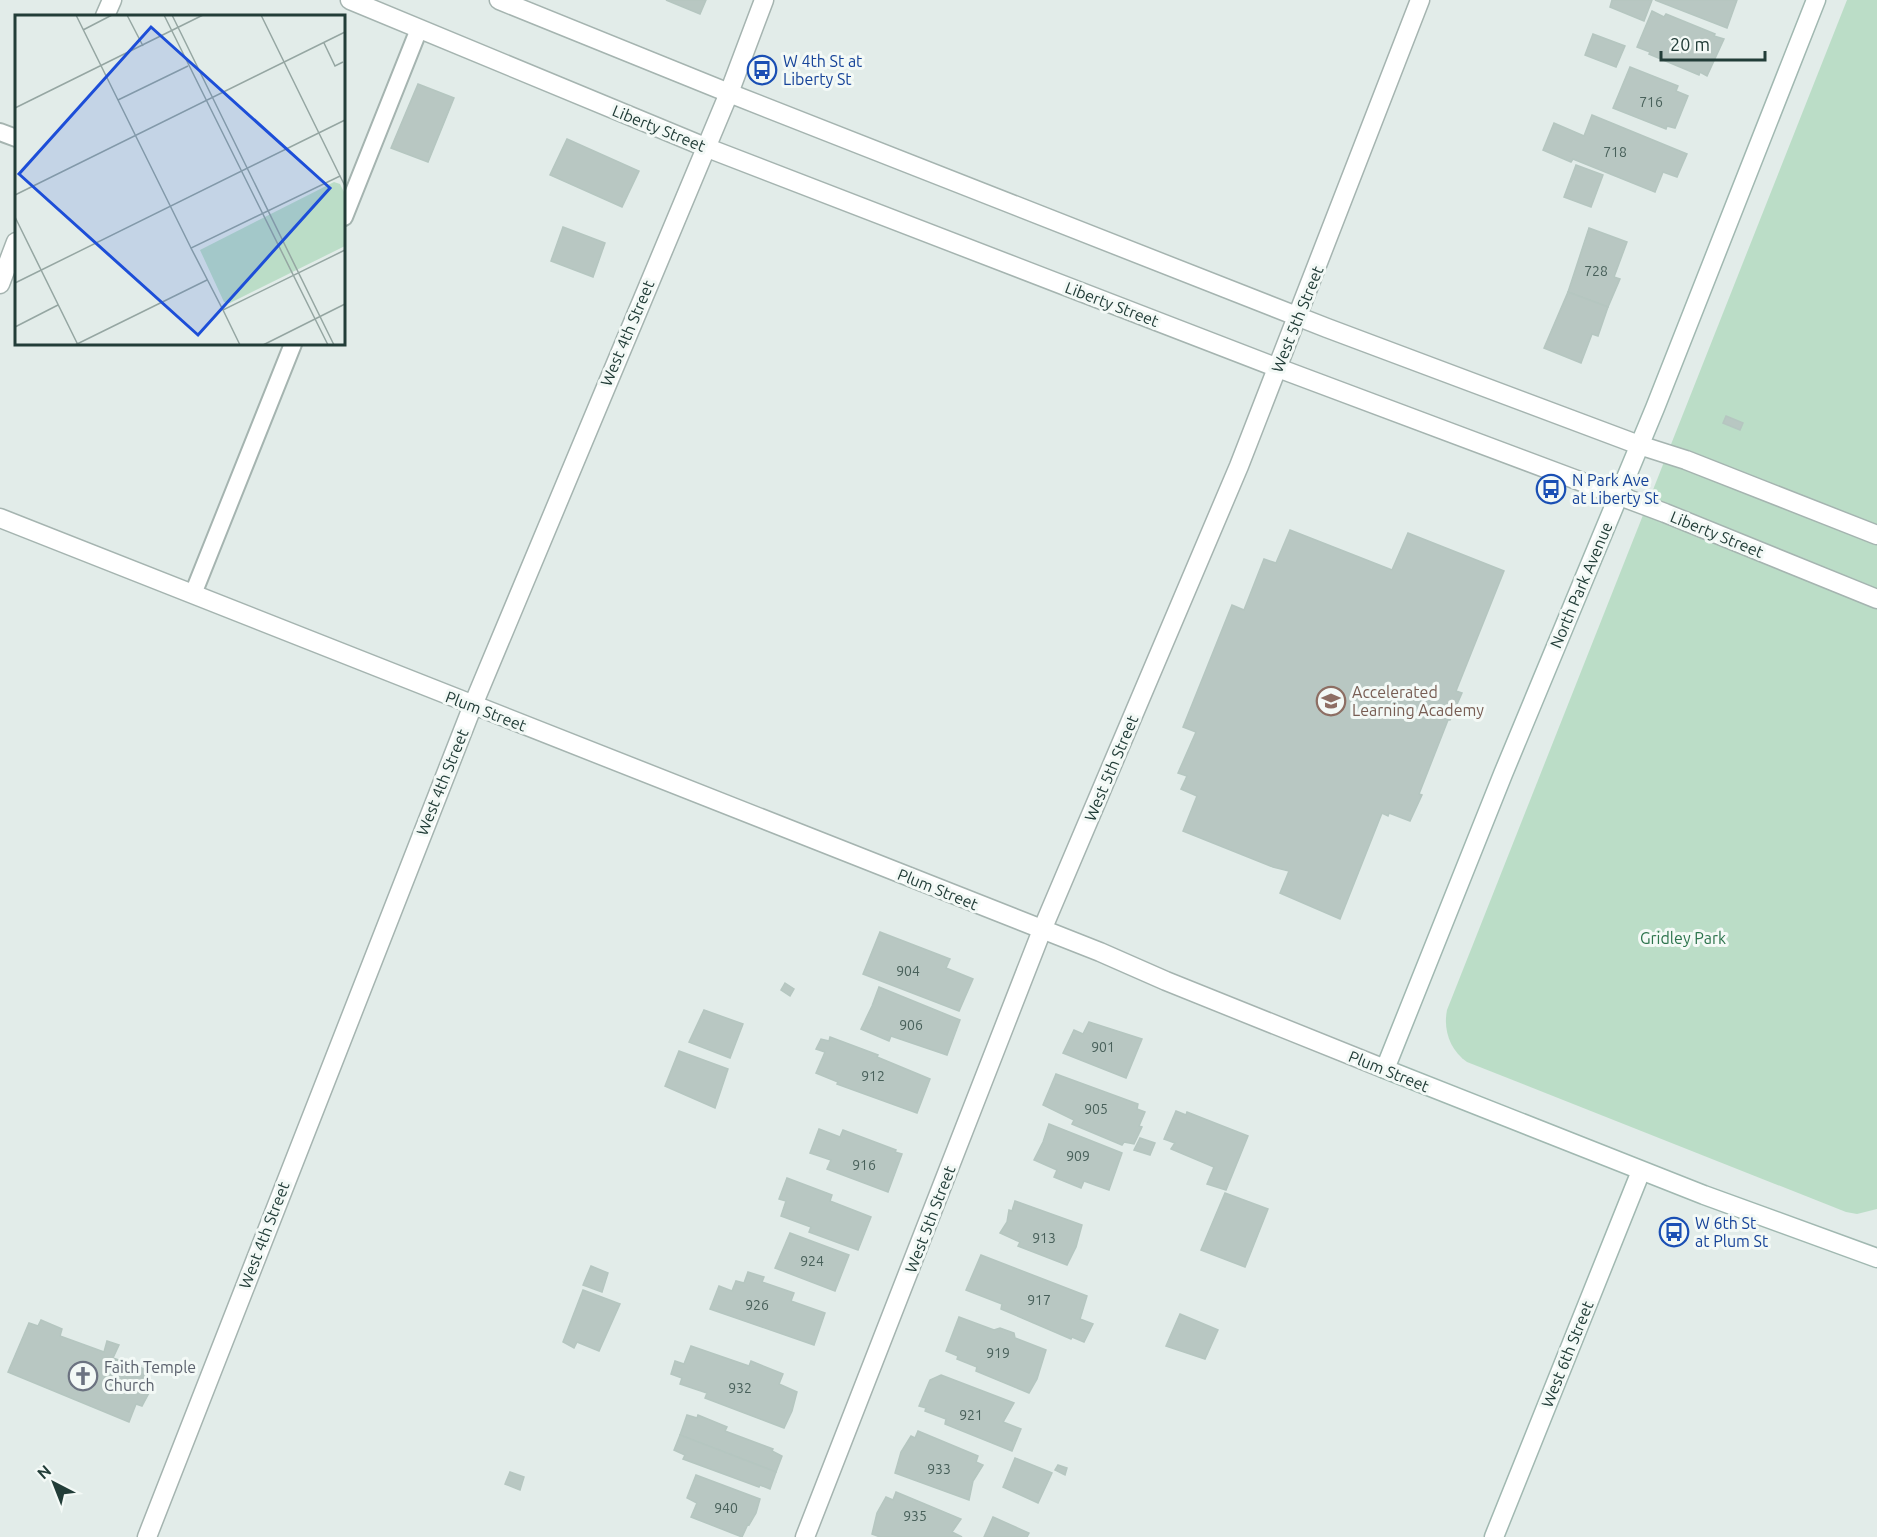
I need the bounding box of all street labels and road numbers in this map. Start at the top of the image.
street label: Liberty Street [610,101,709,155]
street label: West 5th Street [1267,263,1327,375]
street label: West 4th Street [597,277,658,389]
street label: Liberty Street [1063,278,1162,330]
street label: Liberty Street [1668,507,1767,561]
street label: North Park Avenue [1546,519,1616,651]
street label: Plum Street [443,687,530,735]
street label: West 5th Street [1081,712,1142,824]
street label: West 4th Street [412,726,472,838]
street label: Plum Street [895,865,981,914]
street label: Plum Street [1346,1047,1432,1096]
street label: West 5th Street [901,1162,959,1275]
street label: West 4th Street [235,1178,293,1291]
street label: West 6th Street [1537,1298,1597,1410]

